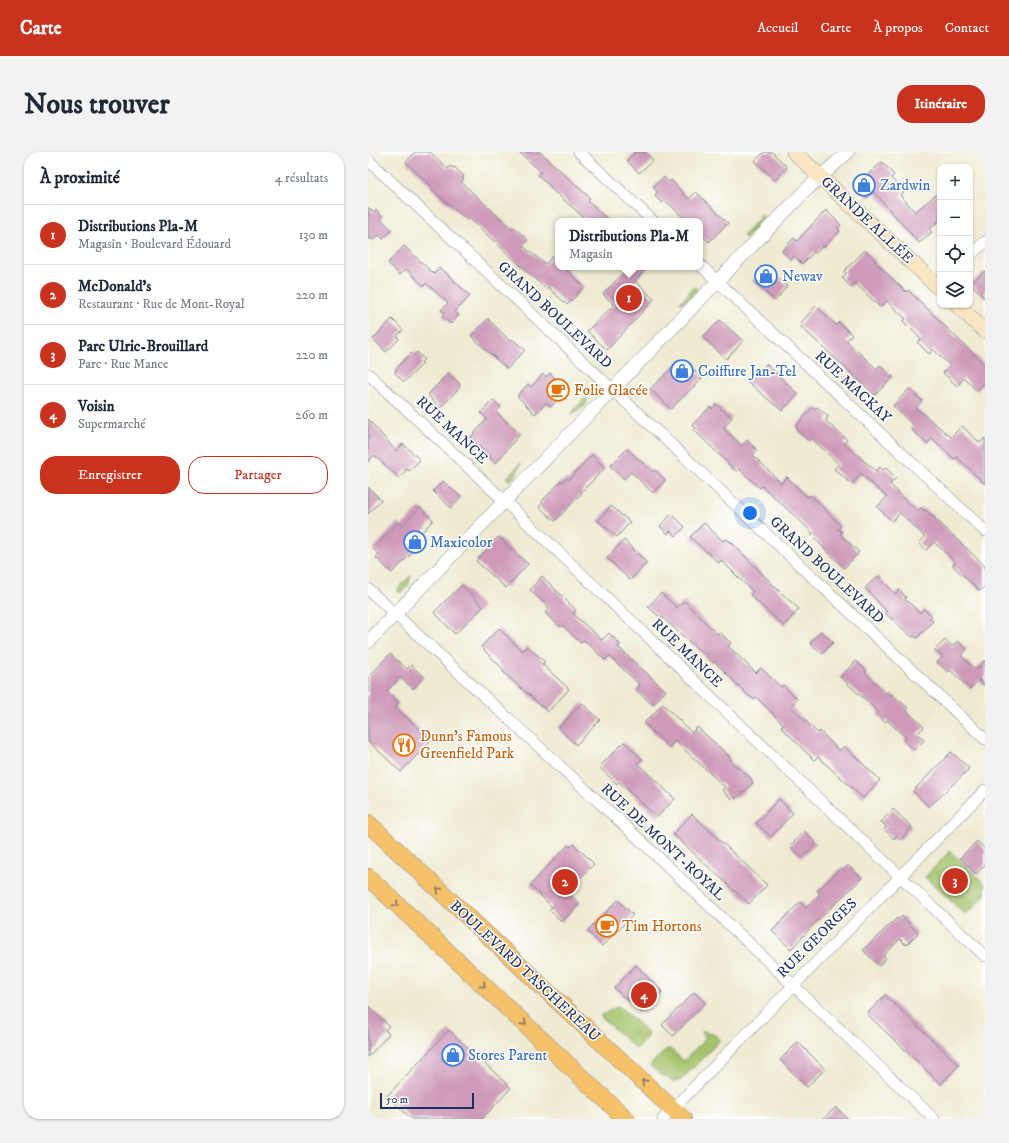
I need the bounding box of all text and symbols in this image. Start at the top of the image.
text: Carte [20,17,62,40]
text: Accueil [757,19,799,37]
text: Carte [821,19,851,37]
text: À propos [873,19,923,37]
text: Contact [945,19,989,37]
button: Itinéraire [897,85,985,123]
text: Nous trouver [24,87,170,122]
map controls [937,164,973,308]
button: + [937,164,973,200]
text: À proximité [40,167,120,189]
text: 4 résultats [275,170,328,186]
street label: GRANDE ALLÉE [817,172,917,268]
shop icon: Zardwin [851,172,877,198]
place label: Zardwin [880,176,930,195]
button: − [937,200,973,236]
text: Distributions Pla-M [78,217,198,236]
popup [555,218,703,270]
text: 1 [51,227,55,243]
text: 130 m [299,227,328,243]
text: Distributions Pla-M [569,227,689,246]
text: Magasin · Boulevard Édouard [78,236,231,252]
button: locate [937,236,973,272]
text: Magasin [569,246,613,262]
street label: GRAND BOULEVARD [494,257,616,373]
shop icon: Newav [753,263,779,289]
place label: Newav [782,267,823,286]
button: layers [937,272,973,308]
text: McDonald's [78,277,151,296]
pin: 1 [616,283,642,313]
text: 2 [50,287,56,303]
text: 220 m [296,287,328,303]
text: Restaurant · Rue de Mont-Royal [78,296,245,312]
text: Parc Ulric-Brouillard [78,337,208,356]
text: 3 [51,347,55,363]
text: 220 m [296,347,328,363]
street label: RUE MACKAY [811,347,896,428]
text: Parc · Rue Mance [78,356,168,372]
shop icon: Coiffure Jan-Tel [669,358,695,384]
place label: Coiffure Jan-Tel [698,362,797,381]
cafe icon: Folie Glacée [545,377,571,403]
place label: Folie Glacée [574,381,648,400]
street label: RUE MANCE [412,392,492,468]
text: Voisin [78,397,115,416]
text: 4 [49,407,57,423]
text: 260 m [295,407,328,423]
text: Supermarché [78,416,146,432]
button: Enregistrer [40,456,180,494]
button: Partager [188,456,328,494]
your location [740,503,760,523]
street label: GRAND BOULEVARD [766,512,888,628]
shop icon: Maxicolor [402,529,428,555]
place label: Maxicolor [430,533,493,552]
street label: RUE MANCE [648,614,727,692]
place label: Dunn's Famous Greenfield Park [420,727,515,763]
restaurant icon: Dunn's Famous Greenfield Park [391,732,417,758]
street label: RUE DE MONT-ROYAL [597,779,729,905]
pin: 3 [942,866,968,896]
pin: 2 [552,867,578,897]
one-way arrow [436,887,444,895]
street label: RUE GEORGES [773,894,861,982]
street label: BOULEVARD TASCHEREAU [446,896,604,1046]
one-way arrow [391,899,399,906]
cafe icon: Tim Hortons [594,913,620,939]
place label: Tim Hortons [622,917,702,936]
one-way arrow [478,980,486,988]
pin: 4 [631,980,657,1010]
one-way arrow [519,1019,527,1026]
shop icon: Stores Parent [440,1042,466,1068]
place label: Stores Parent [468,1046,548,1065]
one-way arrow [641,1080,649,1087]
scale bar [380,1091,474,1110]
text: 50 m [386,1093,408,1107]

